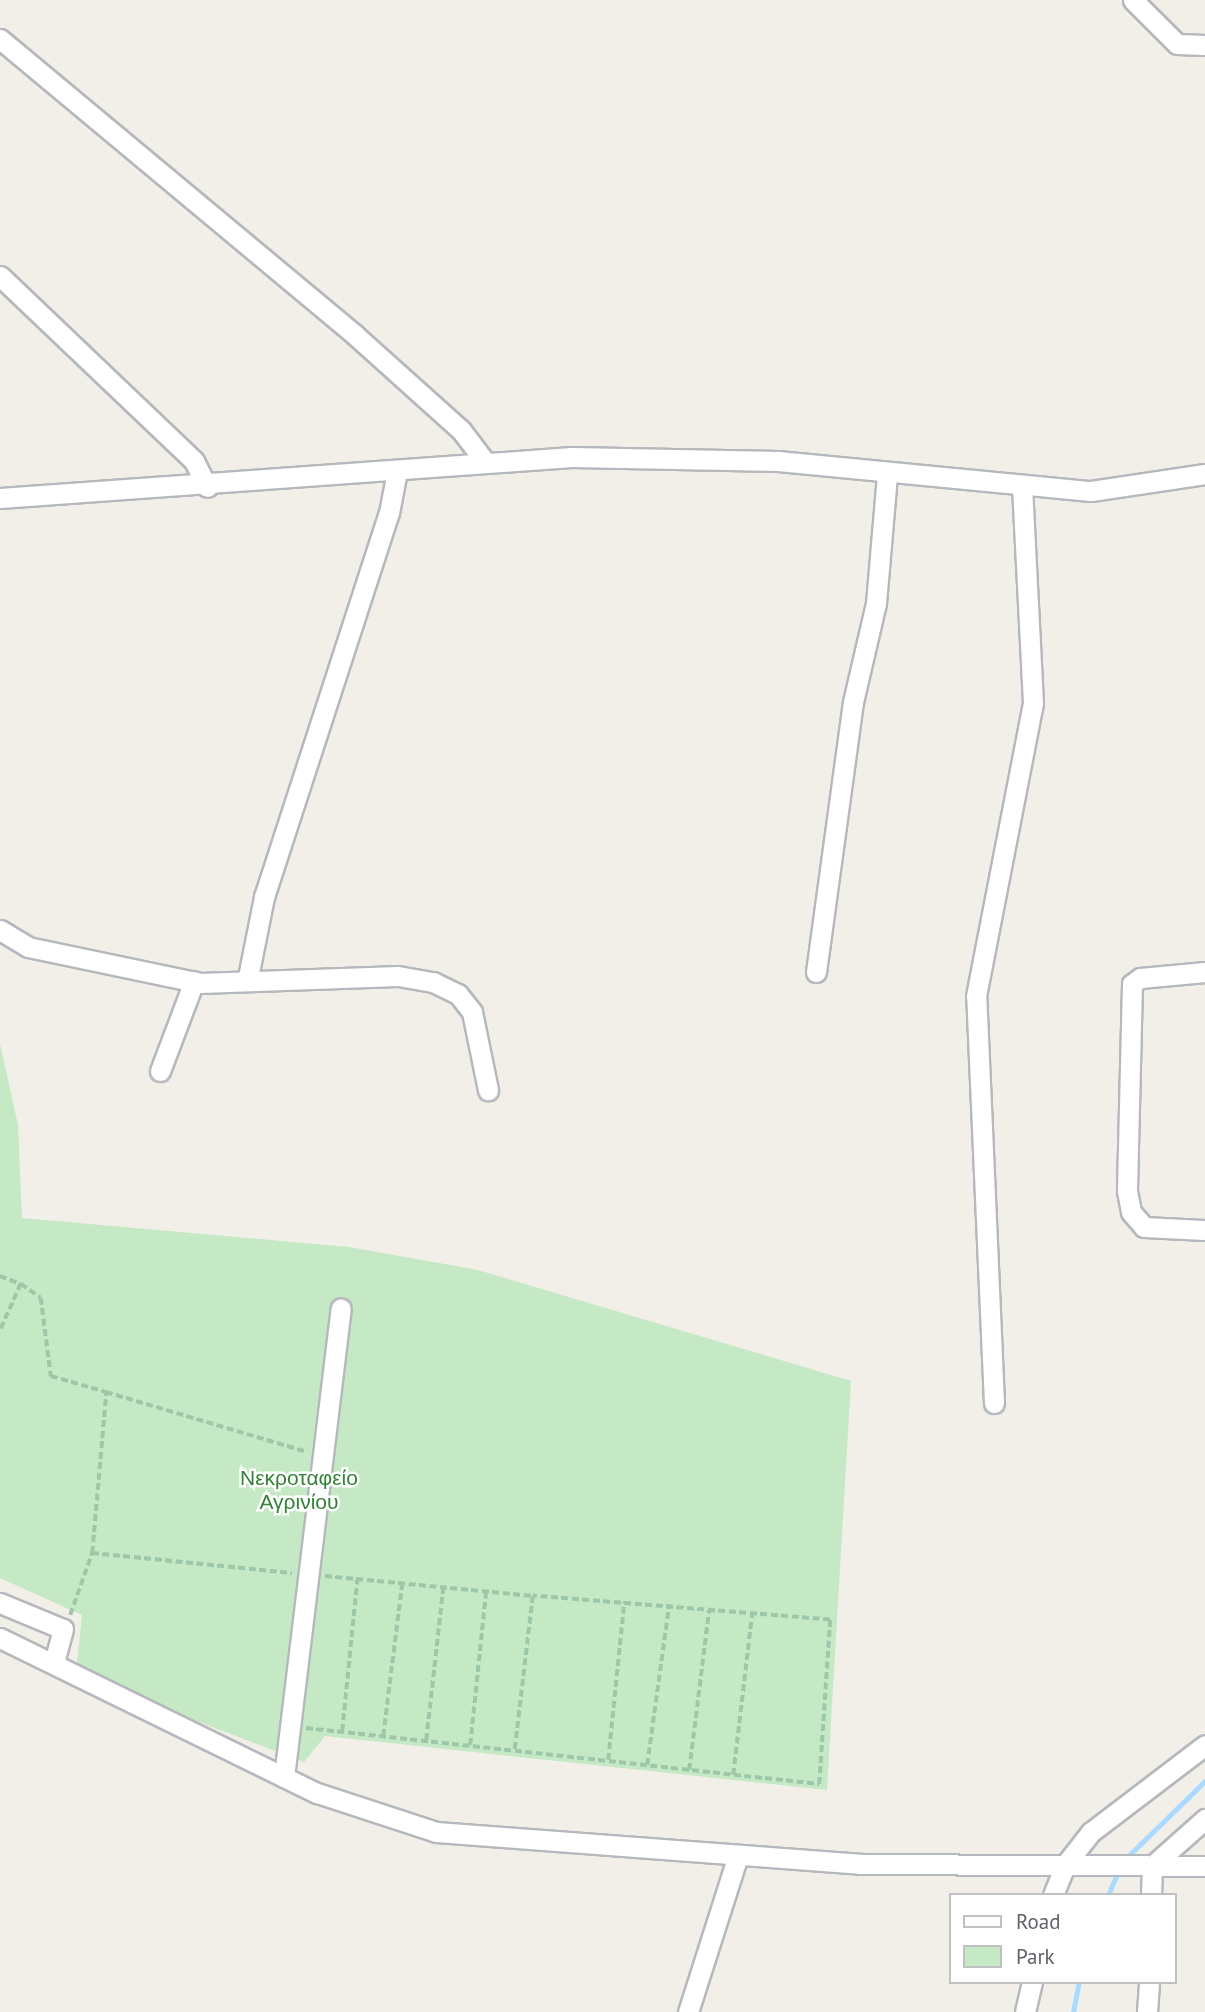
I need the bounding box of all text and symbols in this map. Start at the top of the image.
park label: Νεκροταφείο Αγρινίου [240,1465,358,1515]
legend [950,1893,1177,1984]
text: Road [1016,1908,1060,1935]
text: Park [1016,1943,1055,1970]

